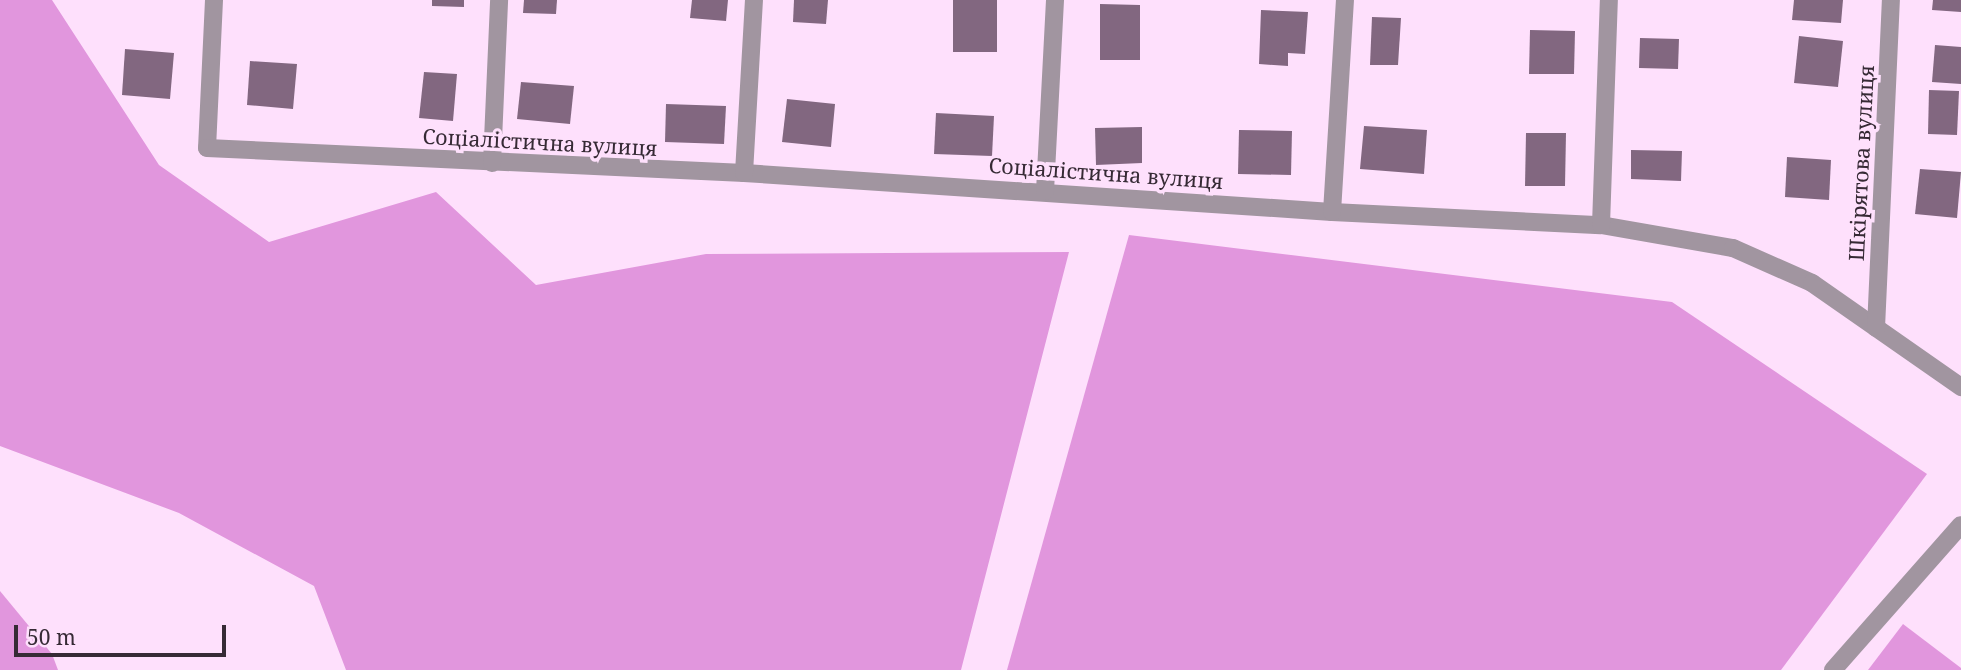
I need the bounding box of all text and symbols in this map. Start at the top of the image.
street label: Шкірятова вулиця [1843,64,1879,262]
street label: Соціалістична вулиця [422,123,658,161]
street label: Соціалістична вулиця [988,152,1224,194]
scale bar [18,610,229,654]
text: 50 m [27,623,76,651]

